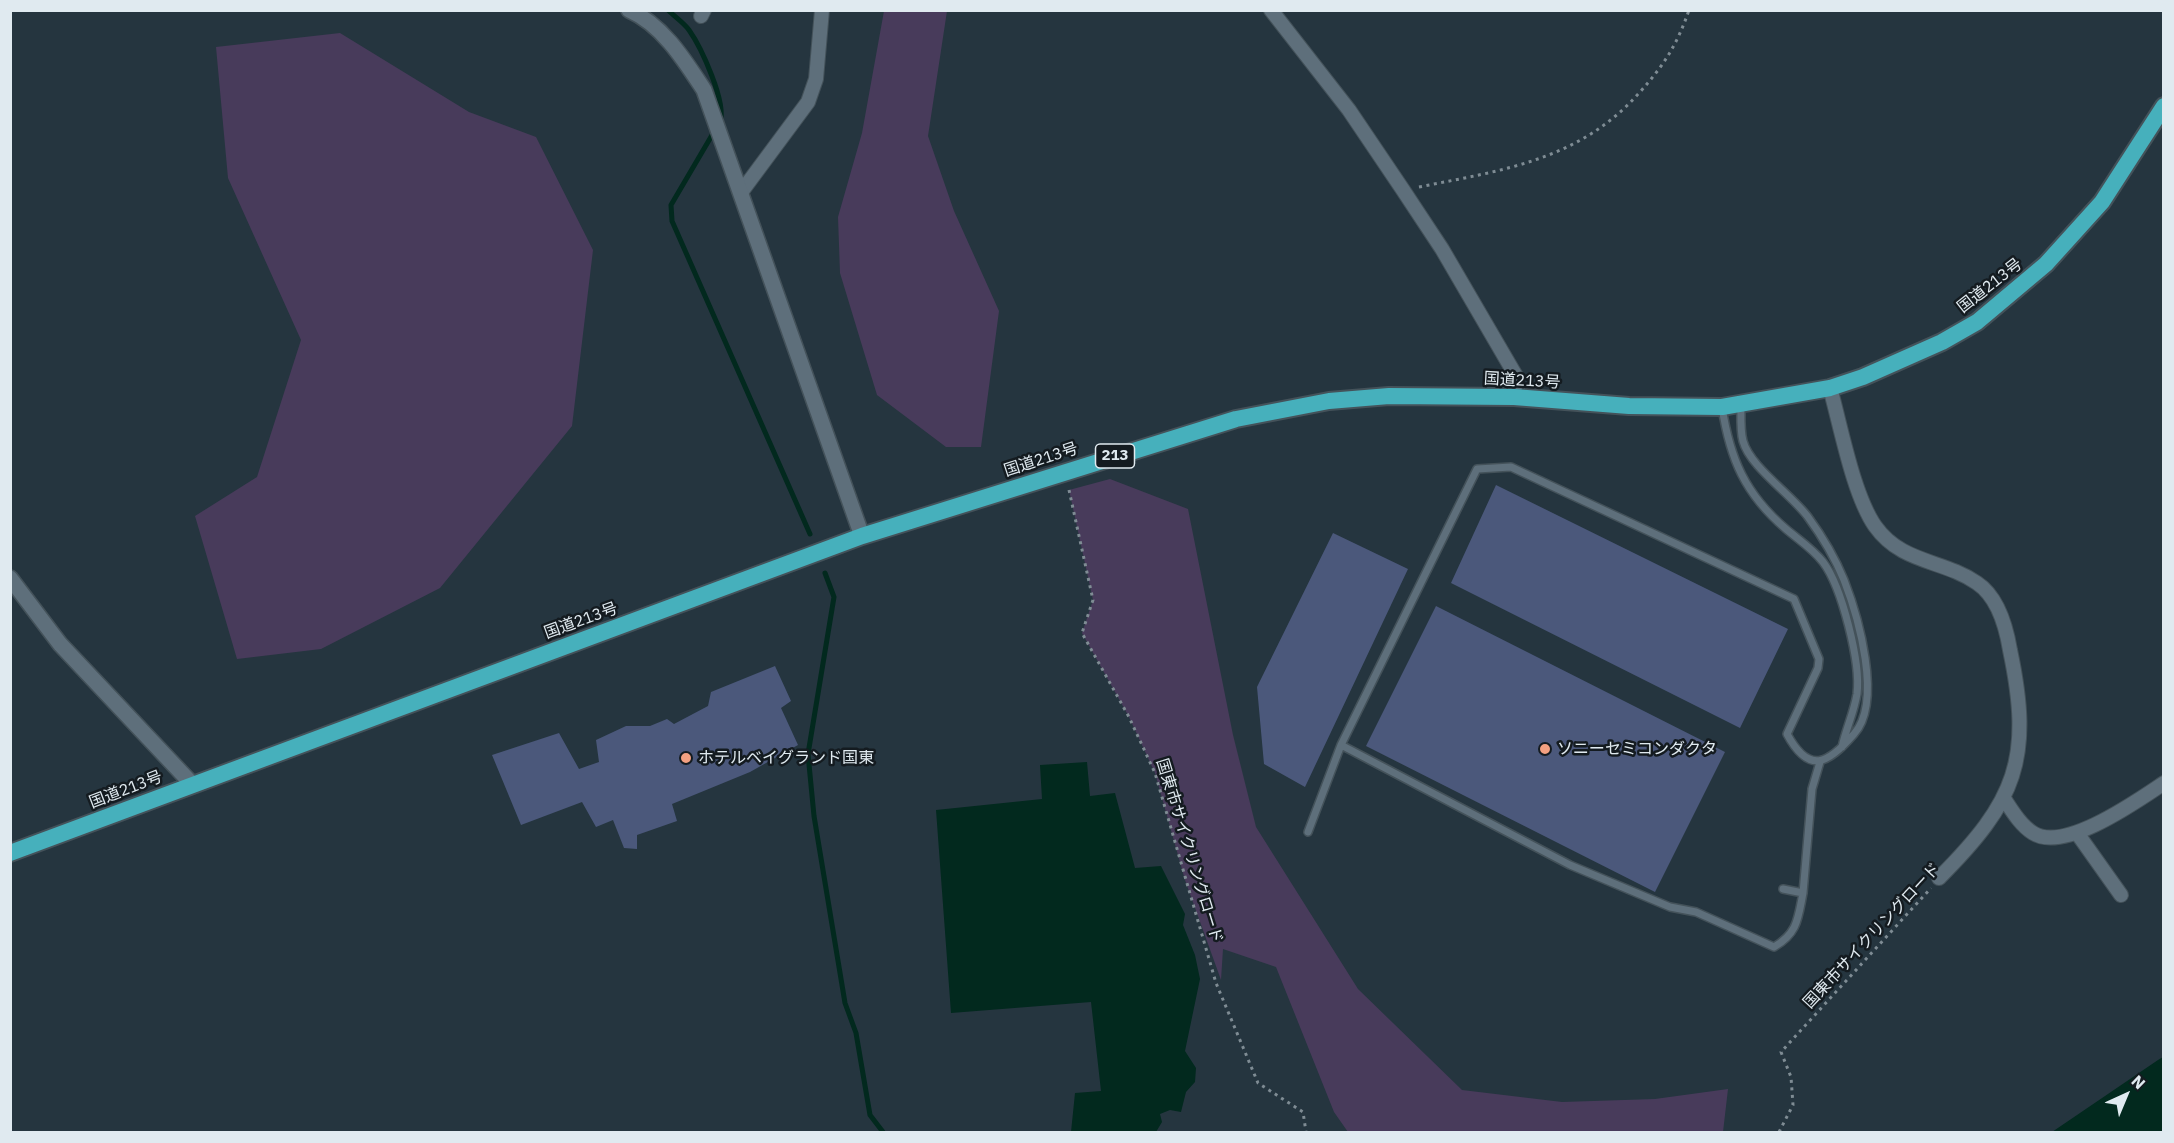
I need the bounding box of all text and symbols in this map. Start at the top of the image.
street label: 国道213号 [1954,255,2026,317]
street label: 国道213号 [1483,369,1561,393]
street label: 国道213号 [1002,439,1080,481]
road number: 213 [1096,444,1134,468]
street label: 国道213号 [542,599,620,643]
place label: ソニーセミコンダクタ [1557,739,1717,759]
marker: ソニーセミコンダクタ [1538,742,1552,756]
place label: ホテルベイグランド国東 [698,748,874,768]
marker: ホテルベイグランド国東 [679,751,693,765]
street label: 国東市サイクリングロード [1152,756,1226,946]
street label: 国道213号 [87,767,165,813]
street label: 国東市サイクリングロード [1800,859,1944,1013]
north arrow [2096,1065,2156,1125]
text: N [2127,1071,2150,1093]

